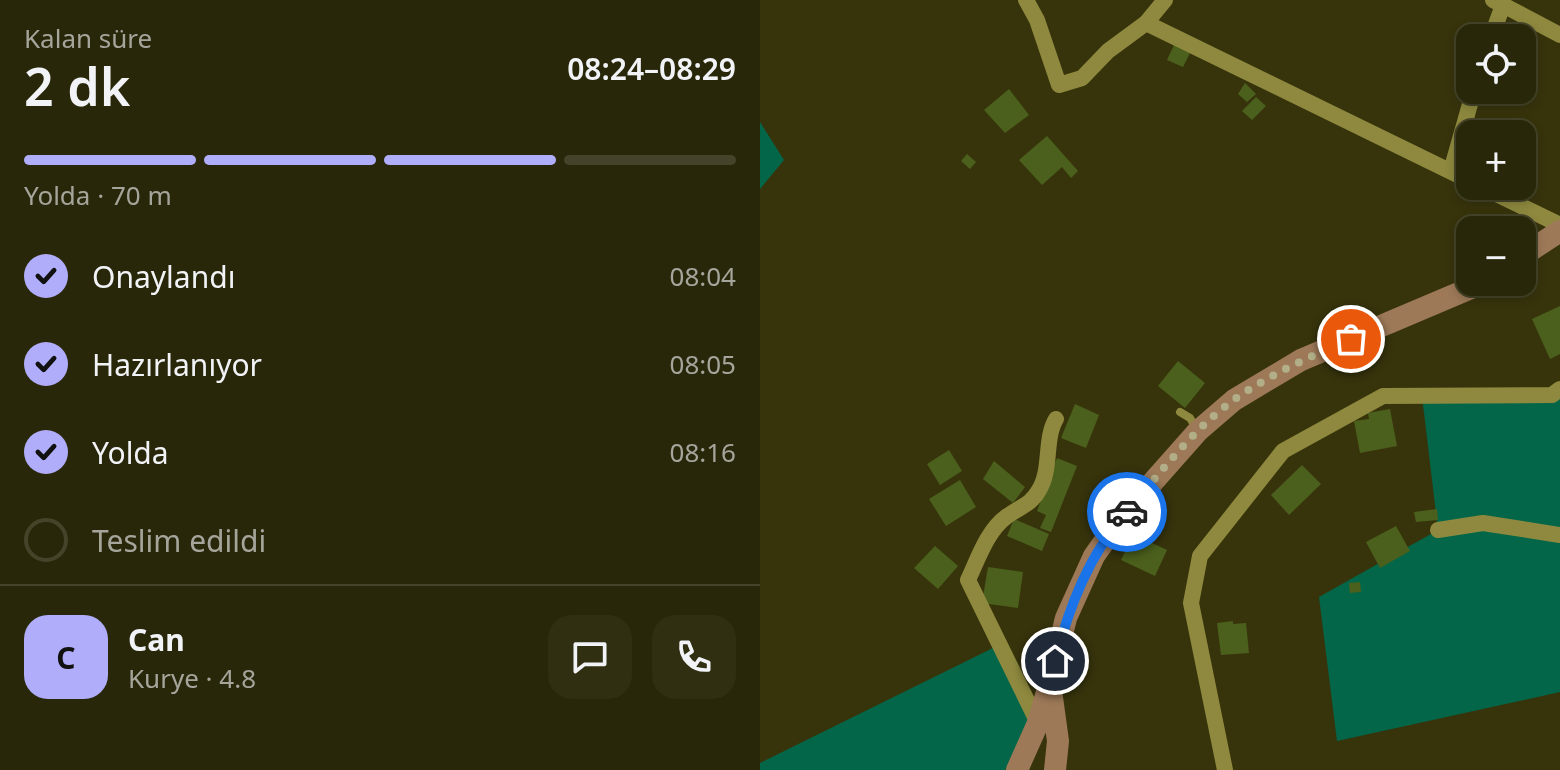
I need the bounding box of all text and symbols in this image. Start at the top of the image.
text: Kalan süre [24,20,152,56]
map controls [1456,24,1536,296]
button: locate [1456,24,1536,104]
text: 08:24–08:29 [567,48,736,89]
text: 2 dk [24,50,130,121]
button: + [1456,120,1536,200]
text: Yolda · 70 m [24,177,172,213]
button: − [1456,216,1536,296]
icon: check [24,254,68,298]
text: Onaylandı [92,256,235,297]
text: 08:04 [670,258,736,294]
pin [1317,305,1385,373]
icon: bag [1329,317,1373,361]
icon: check [24,342,68,386]
text: Hazırlanıyor [92,344,262,385]
text: 08:05 [670,346,736,382]
icon: check [24,430,68,474]
text: Yolda [92,432,169,473]
text: 08:16 [670,434,736,470]
courier [1087,472,1167,552]
icon: car [1105,490,1149,534]
text: Teslim edildi [92,520,266,561]
button: chat [548,615,632,699]
button: phone [652,615,736,699]
text: Can [128,619,185,660]
pin [1021,627,1089,695]
text: C [56,637,76,678]
icon: home [1033,639,1077,683]
text: Kurye · 4.8 [128,660,256,696]

